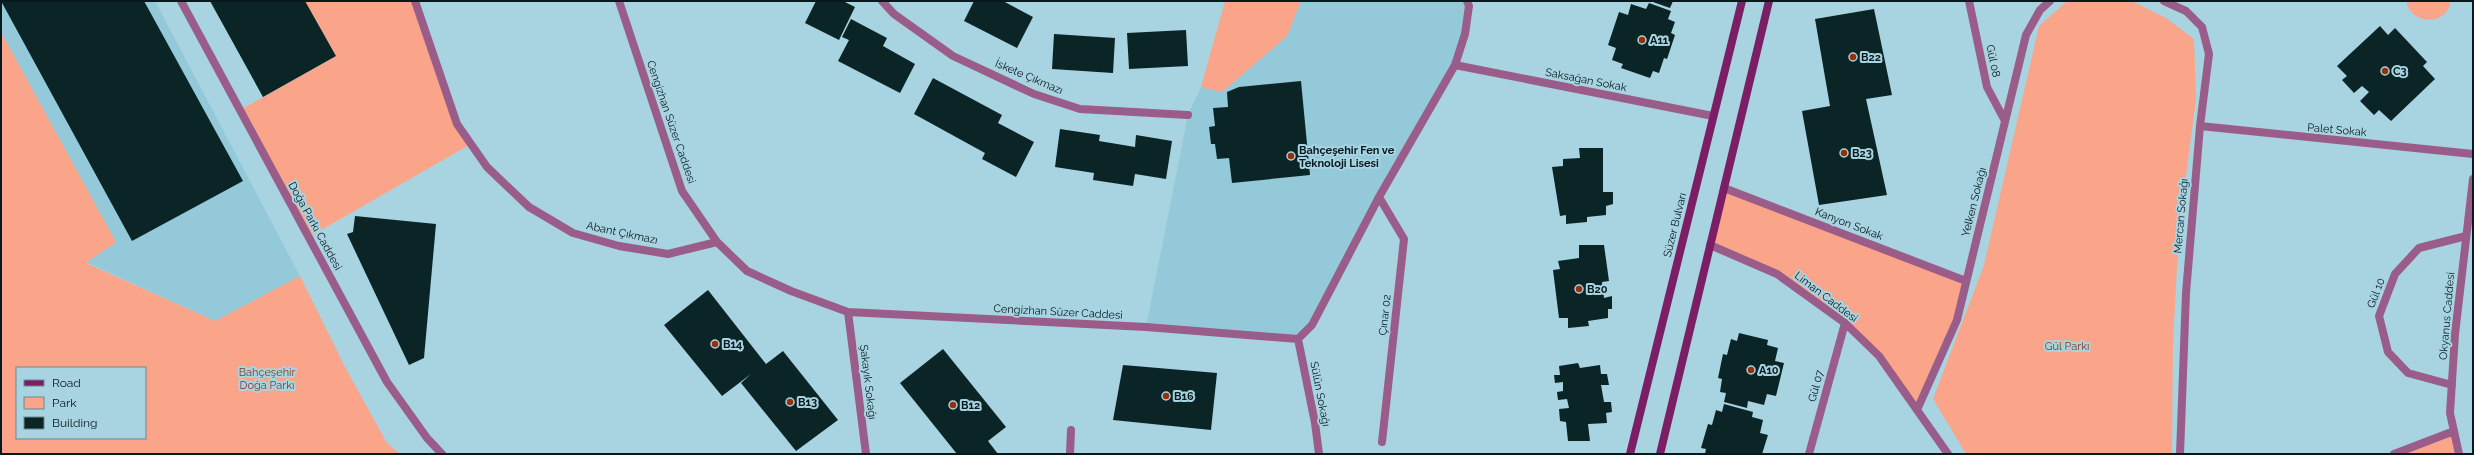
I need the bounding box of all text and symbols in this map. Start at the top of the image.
place label: A11 [1650,34,1669,47]
marker: A11 [1637,35,1647,45]
street label: Gül 08 [1983,43,2003,79]
place label: B22 [1861,51,1881,64]
marker: B22 [1848,52,1858,62]
street label: İskete Çıkmazı [993,57,1065,97]
street label: Cengizhan Süzer Caddesi [644,59,698,185]
place label: C3 [2393,65,2407,78]
street label: Saksağan Sokak [1544,66,1628,94]
marker: C3 [2380,66,2390,76]
street label: Palet Sokak [2307,121,2367,139]
place label: Bahçeşehir Fen ve Teknoloji Lisesi [1299,144,1395,170]
place label: B23 [1852,147,1872,160]
marker: B23 [1839,148,1849,158]
marker: Bahçeşehir Fen ve Teknoloji Lisesi [1286,151,1296,161]
street label: Yelken Sokağı [1959,166,1989,238]
street label: Mercan Sokağı [2171,178,2191,254]
street label: Doğa Parkı Caddesi [285,180,345,272]
street label: Süzer Bulvarı [1661,191,1689,259]
street label: Kanyon Sokak [1813,205,1885,243]
street label: Abant Çıkmazı [585,219,659,247]
street label: Liman Caddesi [1792,269,1860,325]
street label: Okyanus Caddesi [2437,271,2457,361]
street label: Gül 10 [2364,276,2388,310]
place label: B20 [1587,283,1608,296]
marker: B20 [1574,284,1584,294]
street label: Çınar 02 [1376,294,1394,336]
street label: Cengizhan Süzer Caddesi [993,302,1123,322]
place label: B14 [723,338,742,351]
marker: B14 [710,339,720,349]
park label: Gül Parkı [2045,340,2089,353]
street label: Şakayık Sokağı [857,344,879,420]
street label: Sülün Sokağı [1307,360,1333,428]
place label: A10 [1759,364,1779,377]
marker: A10 [1746,365,1756,375]
park label: Bahçeşehir Doğa Parkı [239,366,295,392]
legend [16,367,146,439]
street label: Gül 07 [1806,369,1827,403]
text: Road [52,376,81,390]
place label: B16 [1174,390,1194,403]
marker: B16 [1161,391,1171,401]
text: Park [52,396,77,410]
place label: B13 [798,396,817,409]
marker: B13 [785,397,795,407]
place label: B12 [961,399,980,412]
marker: B12 [948,400,958,410]
text: Building [52,416,98,430]

